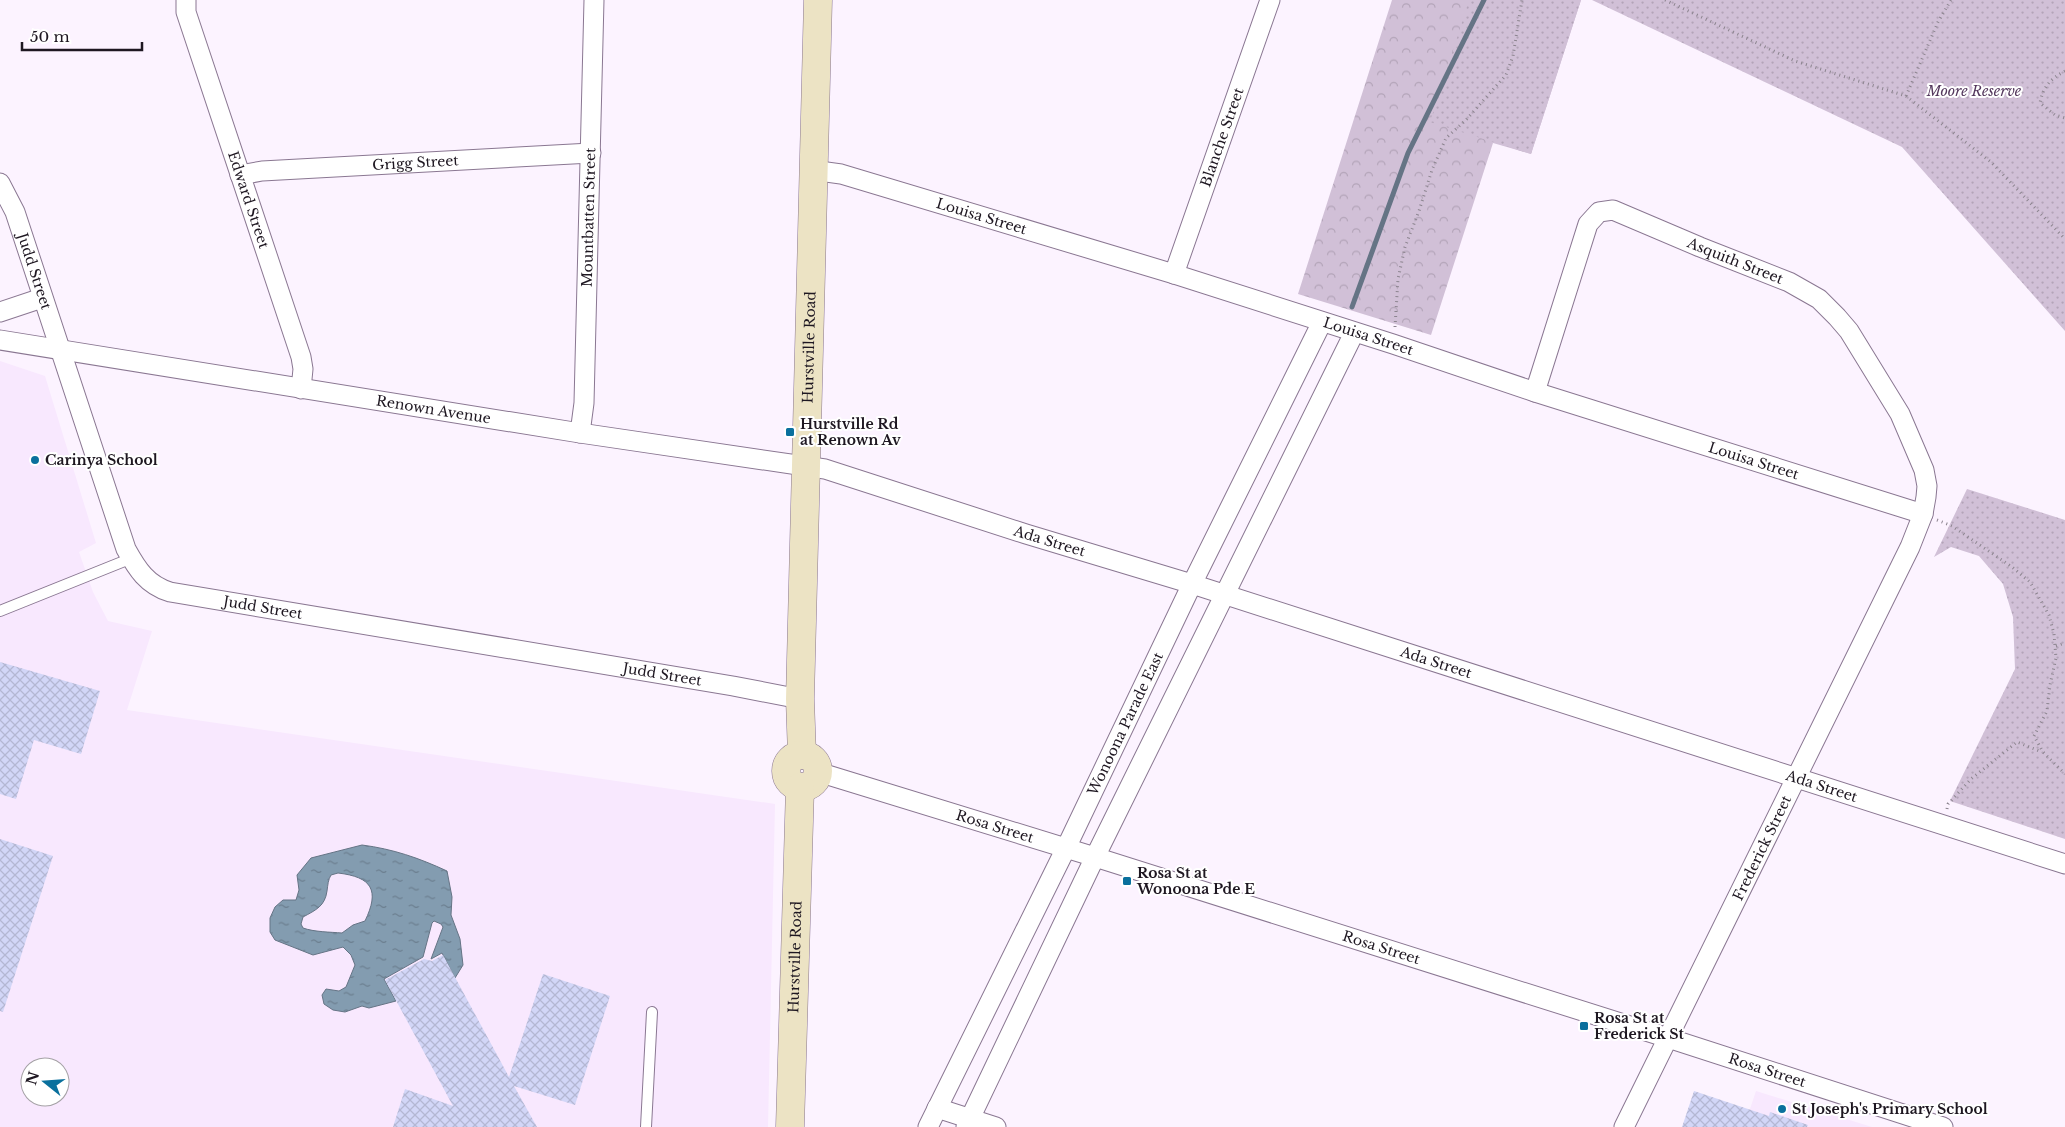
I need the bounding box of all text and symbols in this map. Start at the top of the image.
scale bar [22,20,142,52]
text: 50 m [30,27,70,46]
park label: Moore Reserve [1926,82,2022,100]
street label: Blanche Street [1196,84,1248,189]
street label: Mountbatten Street [578,147,599,287]
street label: Edward Street [224,149,273,251]
street label: Grigg Street [372,151,460,174]
street label: Louisa Street [934,194,1030,238]
street label: Judd Street [13,229,56,313]
street label: Asquith Street [1684,233,1786,288]
street label: Hurstville Road [799,290,820,403]
street label: Louisa Street [1321,313,1416,359]
street label: Renown Avenue [375,391,492,428]
place label: Hurstville Rd at Renown Av [800,415,901,449]
marker: Hurstville Rd at Renown Av [784,426,796,438]
street label: Louisa Street [1706,438,1802,484]
place label: Carinya School [45,451,158,469]
marker: Carinya School [29,454,41,466]
street label: Ada Street [1011,521,1088,561]
street label: Judd Street [220,592,304,623]
street label: Ada Street [1397,642,1475,682]
street label: Wonoona Parade East [1083,649,1167,799]
street label: Judd Street [620,658,704,690]
street label: Ada Street [1783,766,1860,806]
street label: Frederick Street [1729,792,1796,904]
street label: Rosa Street [954,806,1037,847]
place label: Rosa St at Wonoona Pde E [1136,864,1255,898]
marker: Rosa St at Wonoona Pde E [1121,875,1133,887]
street label: Hurstville Road [784,900,806,1013]
street label: Rosa Street [1340,927,1423,968]
place label: Rosa St at Frederick St [1594,1009,1685,1043]
marker: Rosa St at Frederick St [1578,1020,1590,1032]
street label: Rosa Street [1726,1049,1809,1091]
north arrow [20,1057,70,1107]
text: N [22,1069,43,1087]
place label: St Joseph's Primary School [1792,1100,1988,1118]
marker: St Joseph's Primary School [1776,1103,1788,1115]

